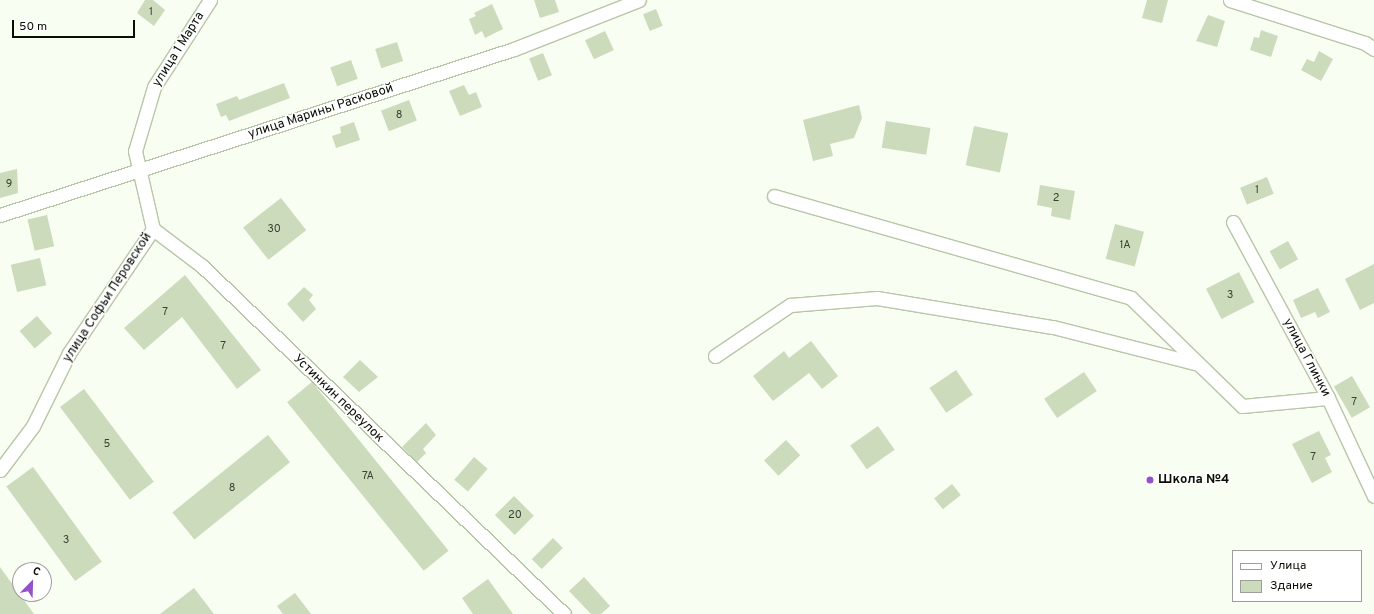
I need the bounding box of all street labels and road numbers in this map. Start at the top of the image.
street label: улица 1 Марта [150,10,208,90]
street label: улица Марины Расковой [246,81,396,143]
street label: улица Софьи Перовской [60,230,156,366]
street label: улица Глинки [1279,316,1333,400]
street label: Устинкин переулок [289,352,387,446]

